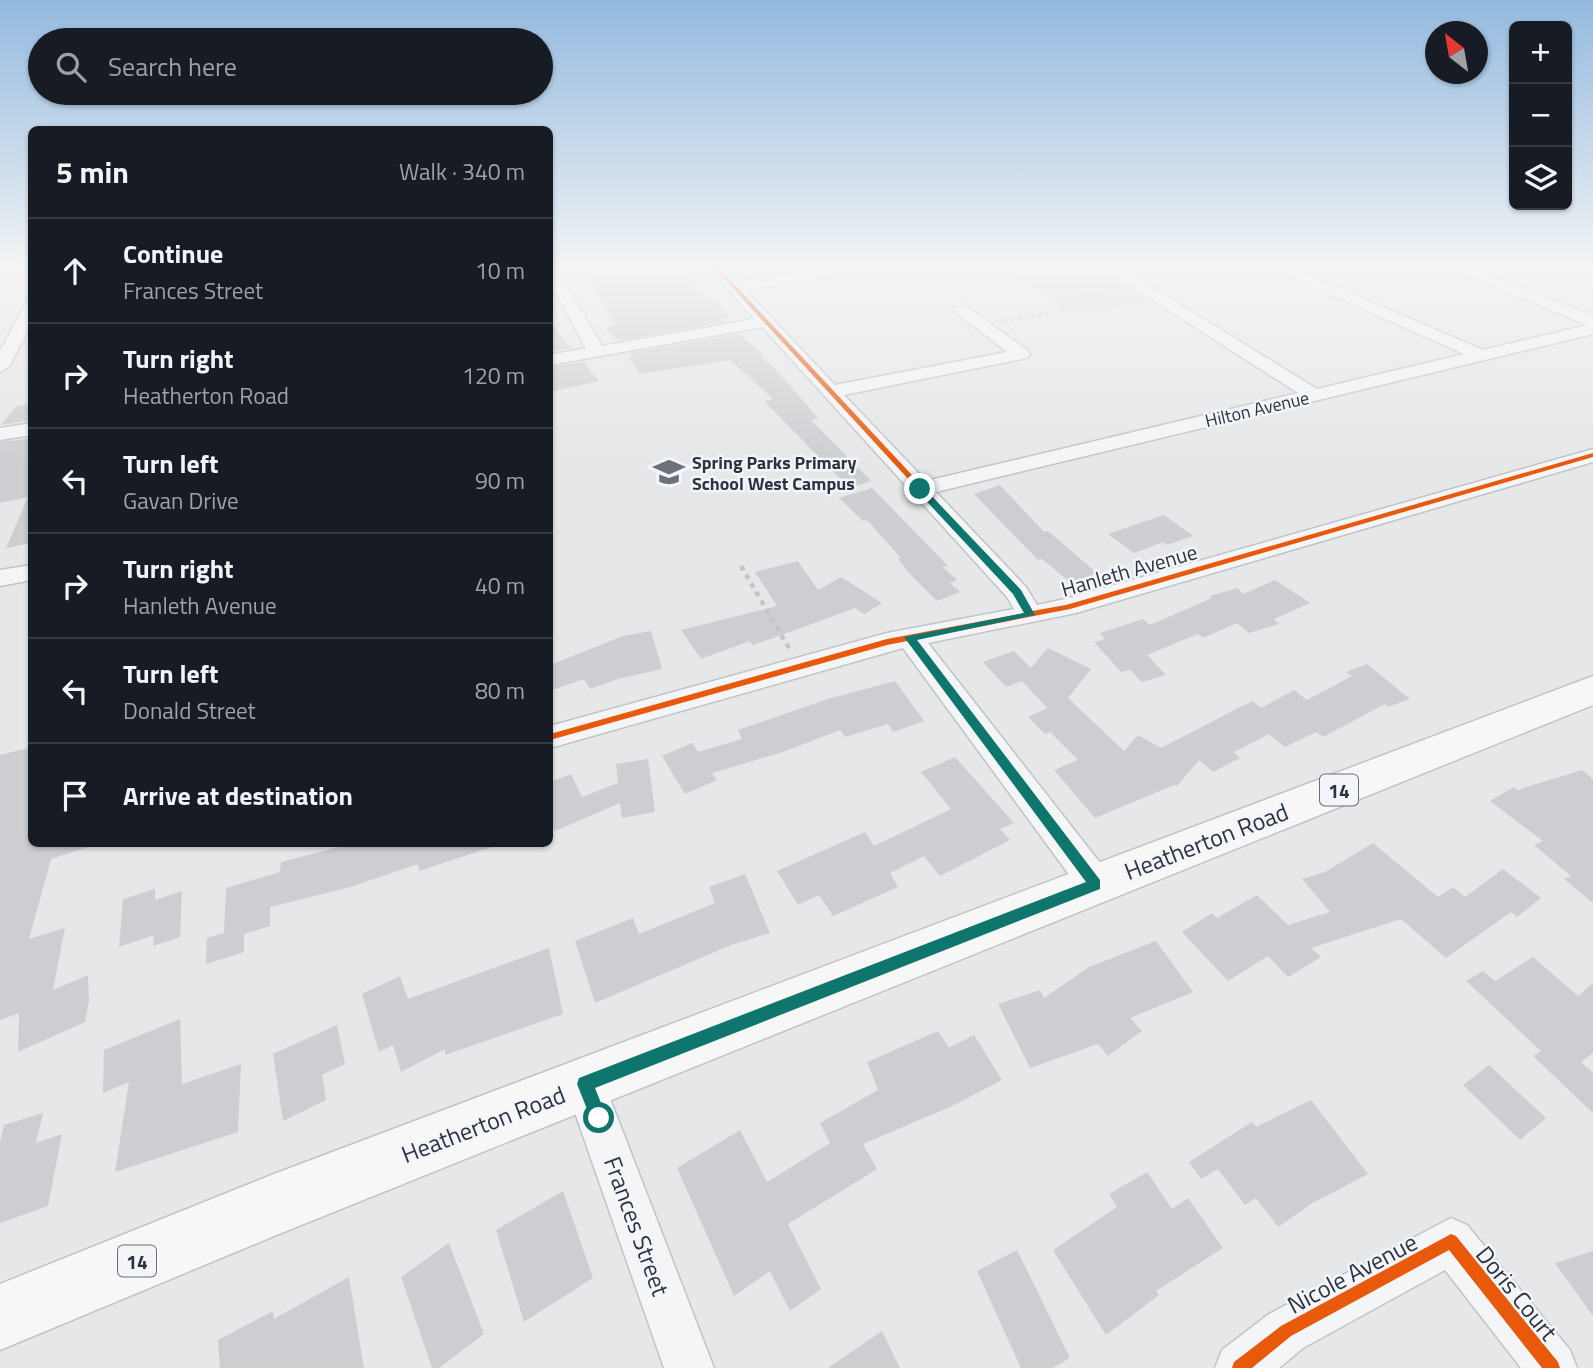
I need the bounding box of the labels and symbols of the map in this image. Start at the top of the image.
north arrow [1425,21,1488,84]
street label: Hilton Avenue [1202,384,1312,434]
place label: Spring Parks Primary School West Campus [692,449,857,497]
school or university icon: Spring Parks Primary School West Campus [652,455,686,489]
route end [904,473,935,504]
street label: Hanleth Avenue [1057,535,1201,605]
road number: 14 [1320,775,1358,806]
street label: Heatherton Road [1119,793,1293,889]
street label: Heatherton Road [396,1076,570,1172]
route start [583,1102,614,1133]
street label: Frances Street [595,1151,679,1301]
street label: Nicole Avenue [1281,1224,1423,1322]
street label: Doris Court [1467,1238,1567,1349]
road number: 14 [118,1246,156,1276]

